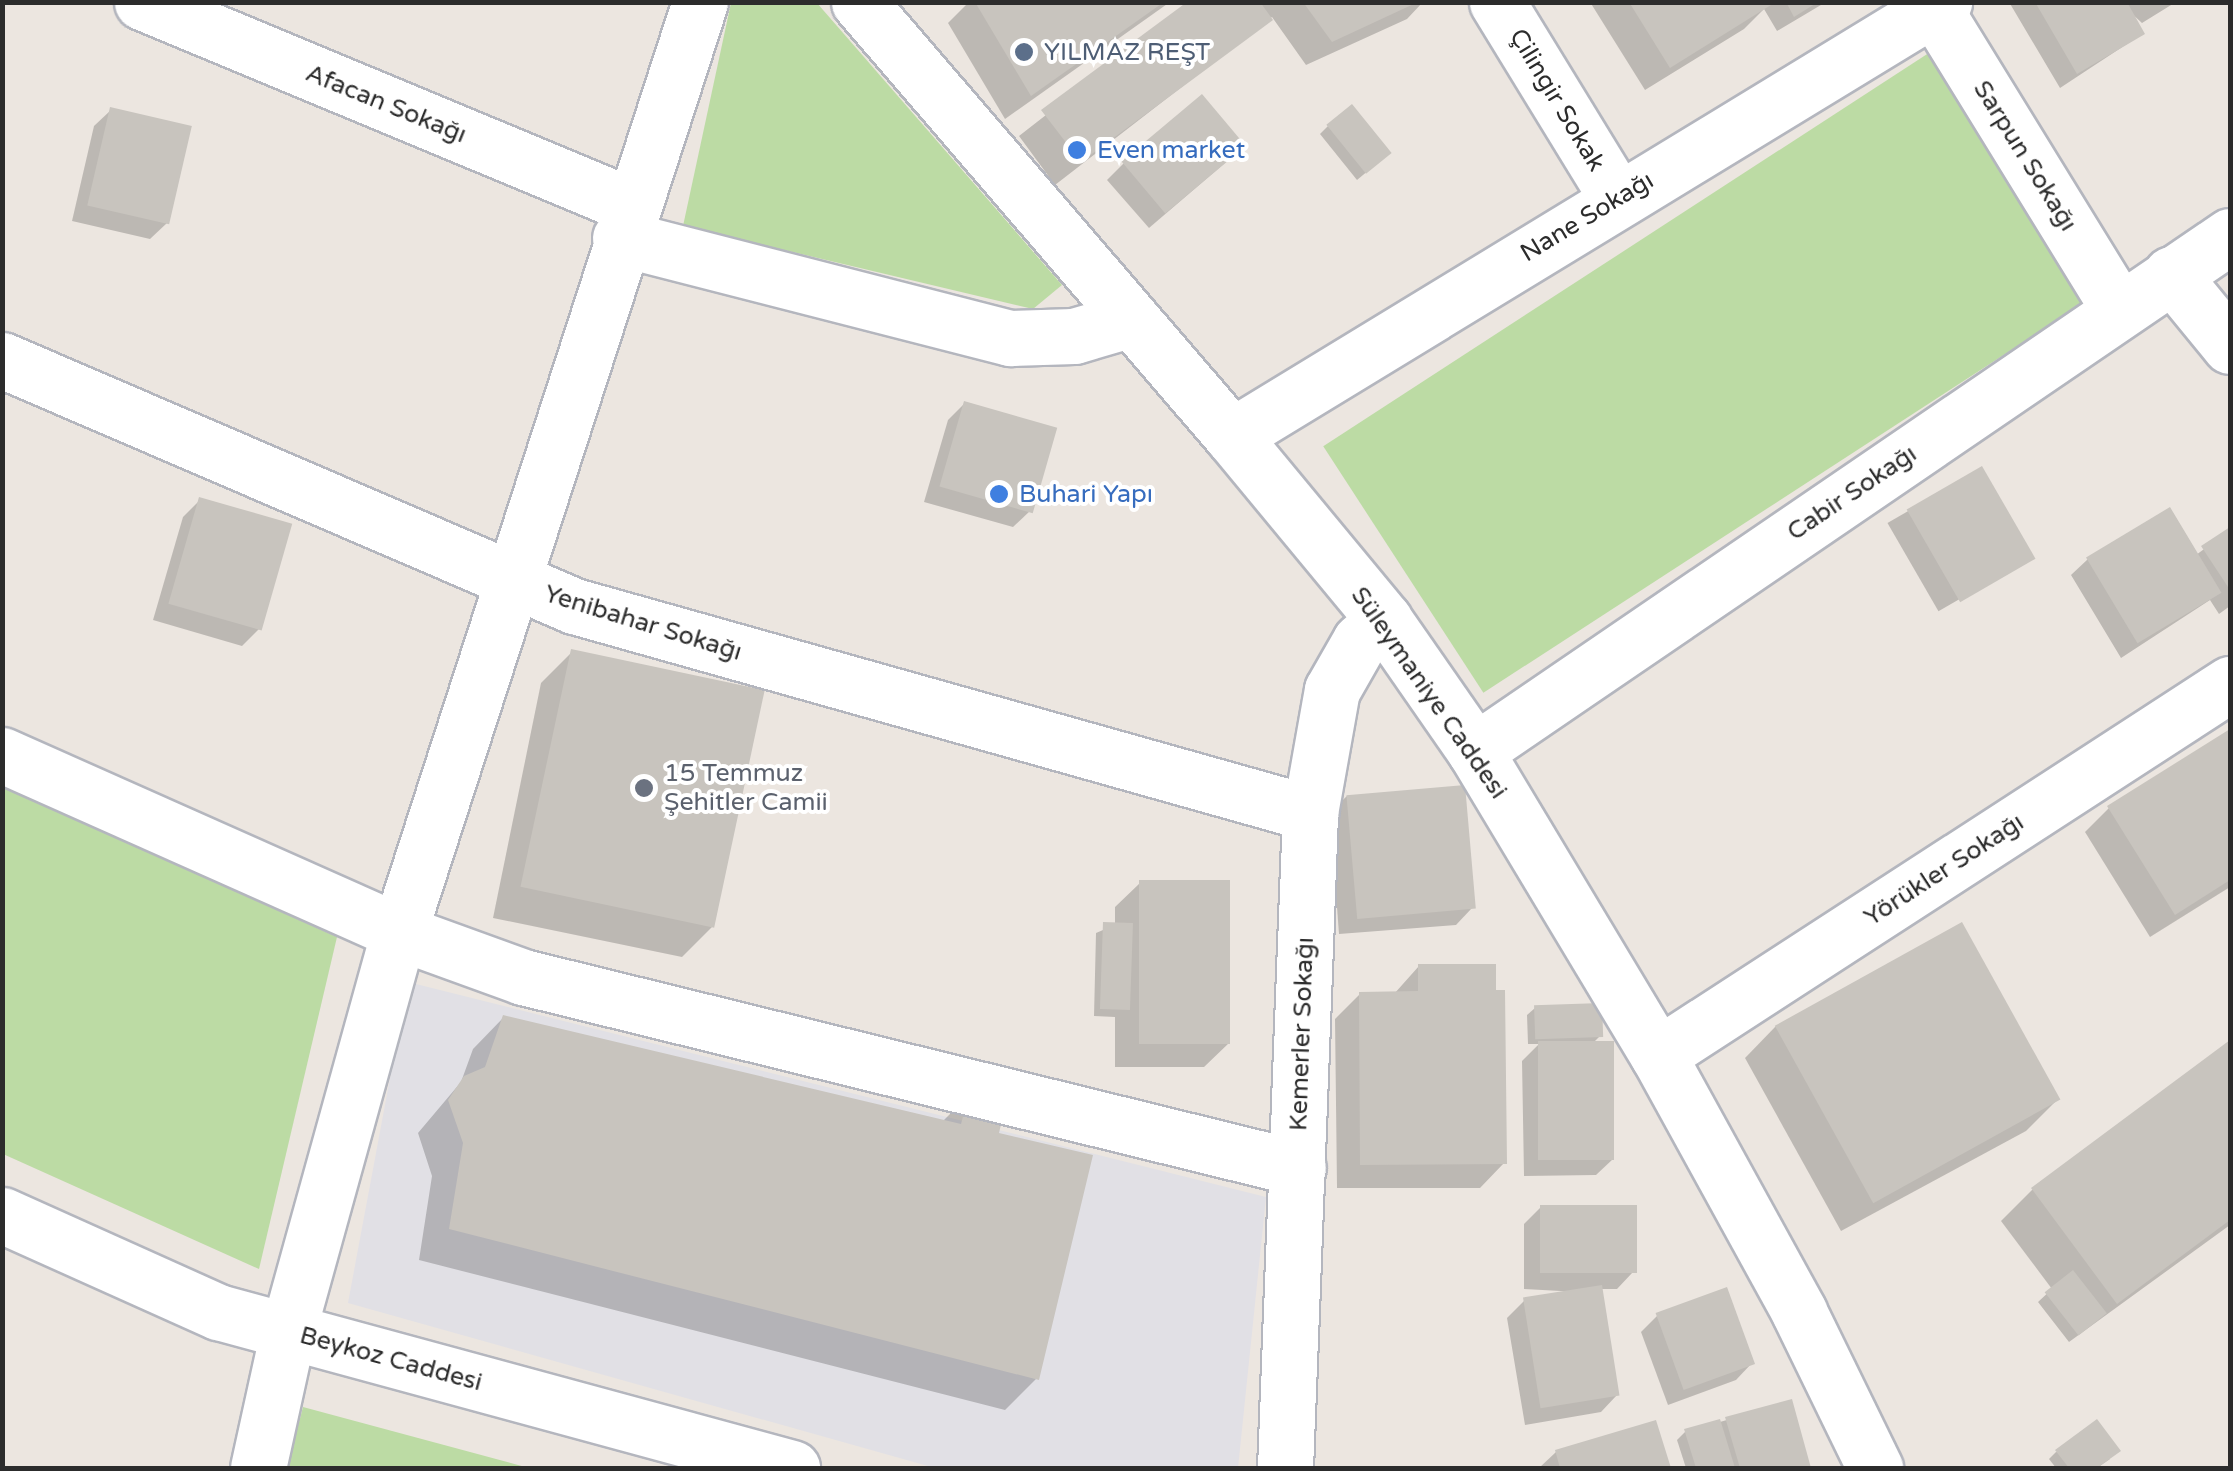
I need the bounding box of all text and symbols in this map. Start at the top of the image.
street label: Çilingir Sokak [1503,23,1611,177]
place label: YILMAZ REŞT [1044,37,1210,67]
marker: YILMAZ REŞT [1013,41,1035,63]
street label: Afacan Sokağı [301,58,471,150]
street label: Sarpun Sokağı [1967,75,2083,237]
place label: Even market [1097,135,1245,165]
marker: Even market [1066,139,1088,161]
street label: Nane Sokağı [1515,166,1659,268]
street label: Cabir Sokağı [1782,439,1922,547]
place label: Buhari Yapı [1019,479,1153,509]
marker: Buhari Yapı [988,483,1010,505]
street label: Yenibahar Sokağı [541,579,745,667]
street label: Süleymaniye Caddesi [1345,581,1513,805]
place label: 15 Temmuz Şehitler Camii [664,759,828,818]
marker: 15 Temmuz Şehitler Camii [633,777,655,799]
street label: Yörükler Sokağı [1859,807,2029,933]
street label: Kemerler Sokağı [1284,937,1320,1131]
street label: Beykoz Caddesi [297,1320,485,1398]

